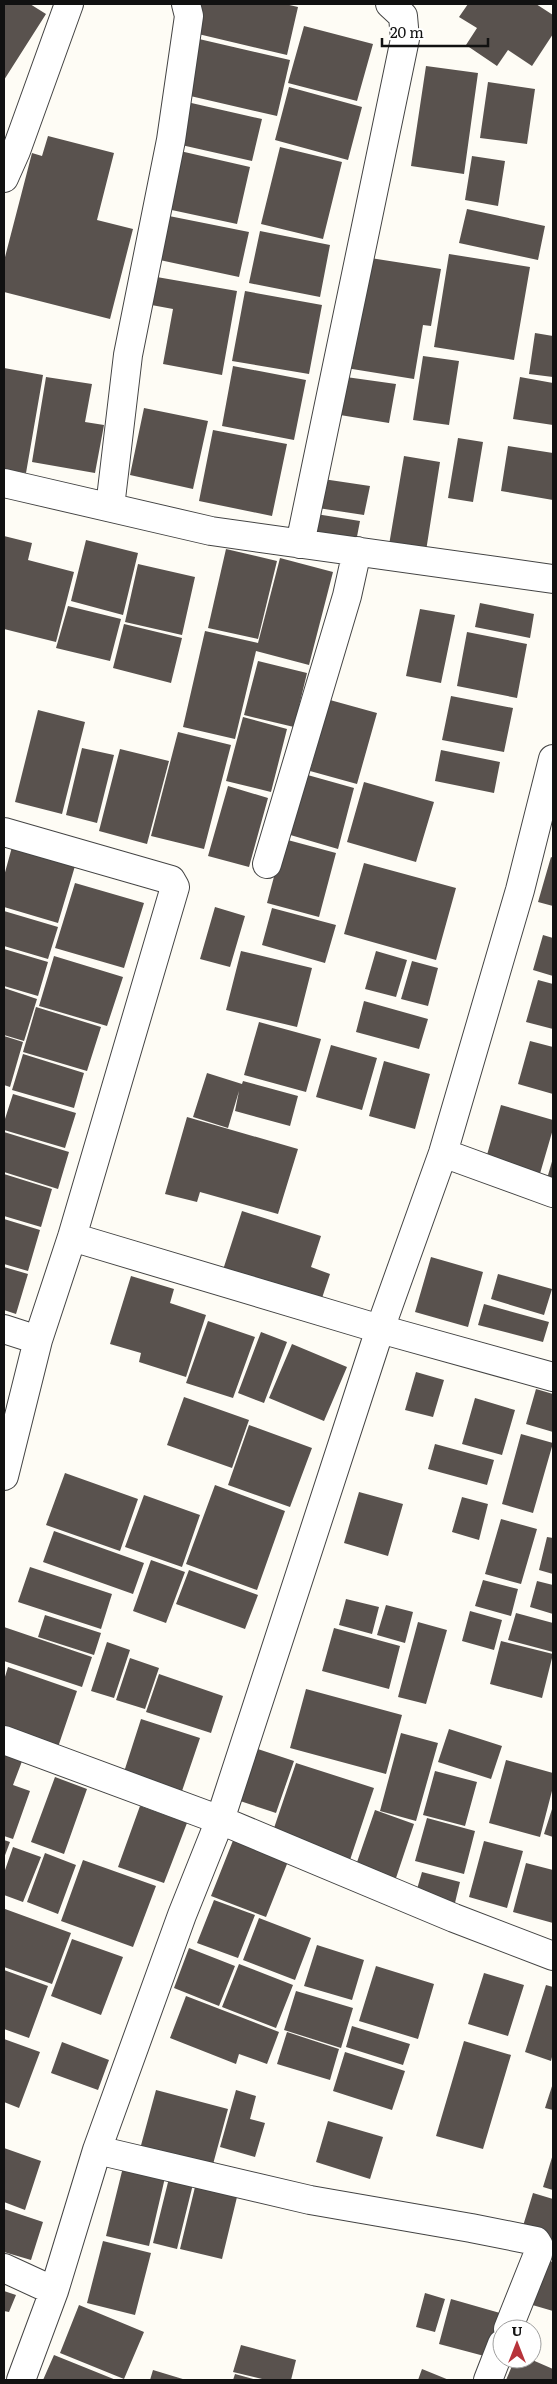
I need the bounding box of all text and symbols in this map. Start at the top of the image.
scale bar [382,15,488,47]
text: 20 m [390,20,424,43]
north arrow [492,2319,542,2369]
text: U [511,2320,523,2340]

